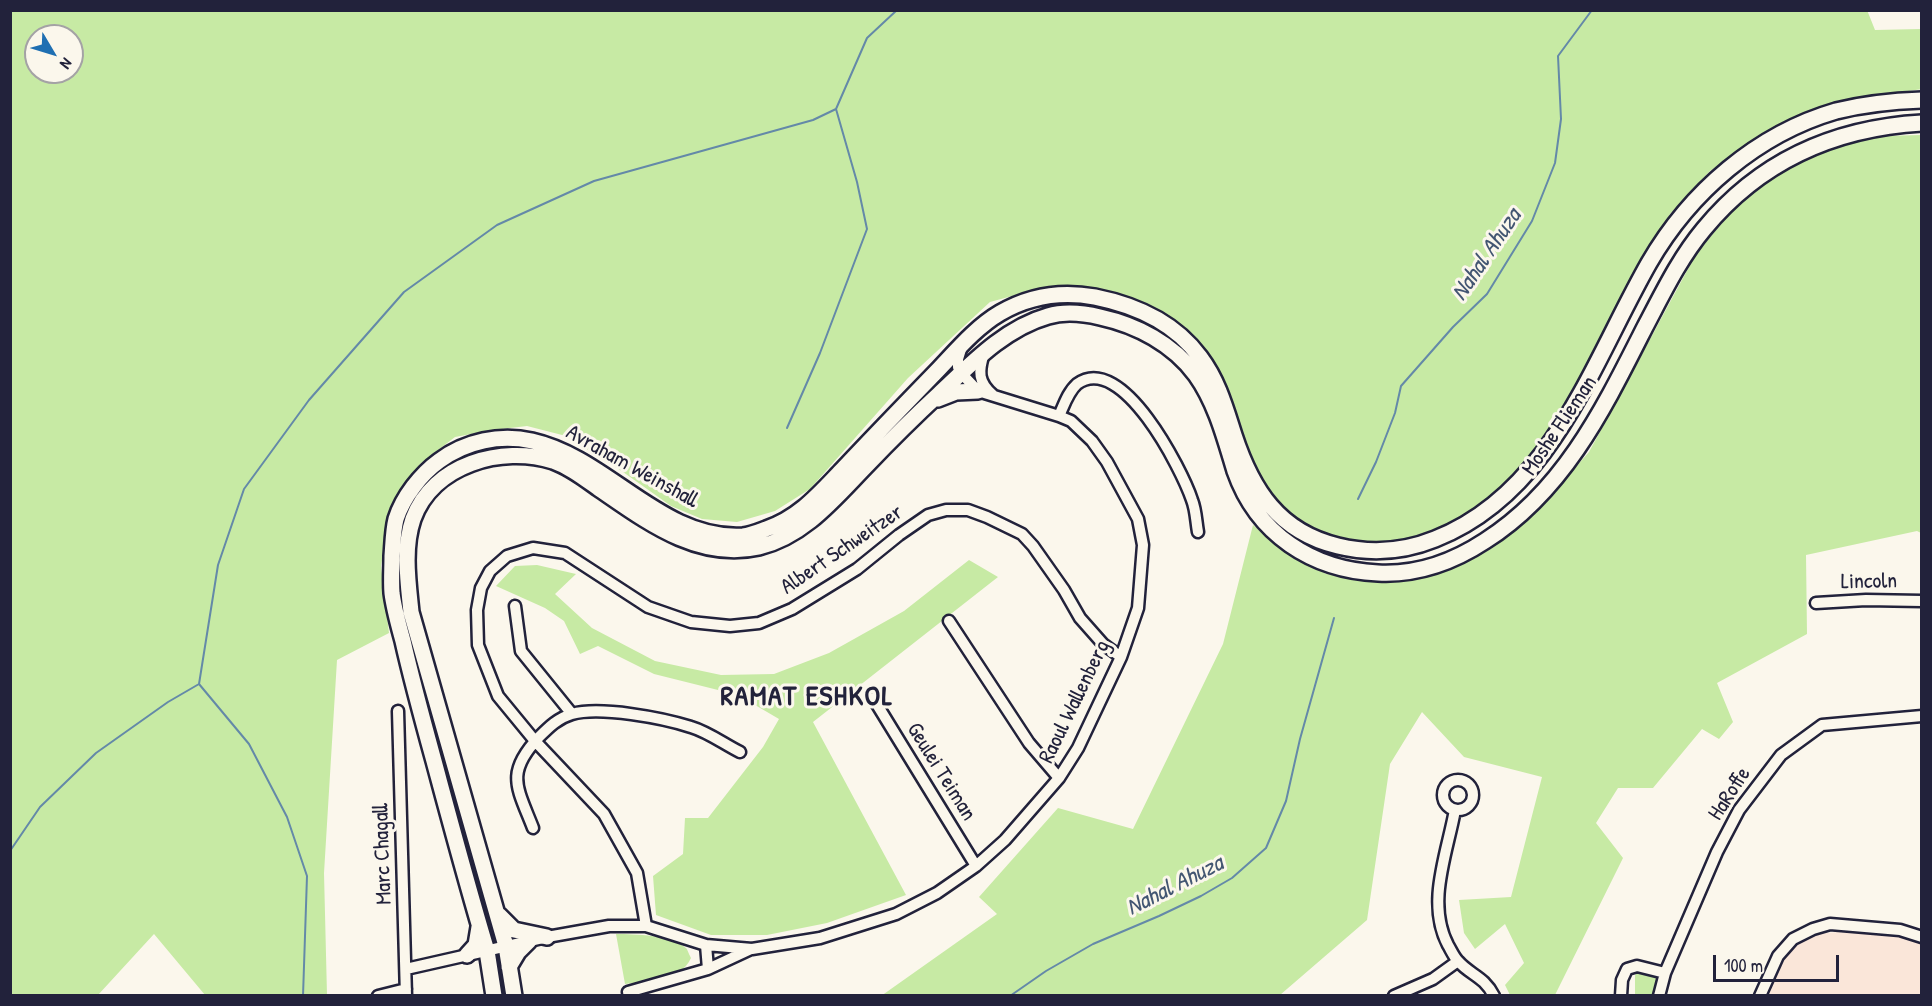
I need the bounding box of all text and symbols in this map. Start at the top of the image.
north arrow [24,24,84,84]
text: N [55,54,78,74]
water label: Nahal Ahuza [1446,204,1528,306]
street label: Moshe Flieman [1517,371,1603,481]
street label: Avraham Weinshall [561,420,703,514]
street label: Albert Schweitzer [776,500,908,600]
street label: Lincoln [1841,568,1897,596]
street label: Raoul Wallenberg [1034,636,1116,768]
district label: RAMAT ESHKOL [720,681,894,715]
street label: Geulei Teiman [901,718,981,826]
street label: HaRoffe [1703,762,1757,826]
street label: Marc Chagall [368,803,398,905]
water label: Nahal Ahuza [1122,849,1228,923]
scale bar [1716,943,1842,981]
text: 100 m [1724,953,1763,978]

